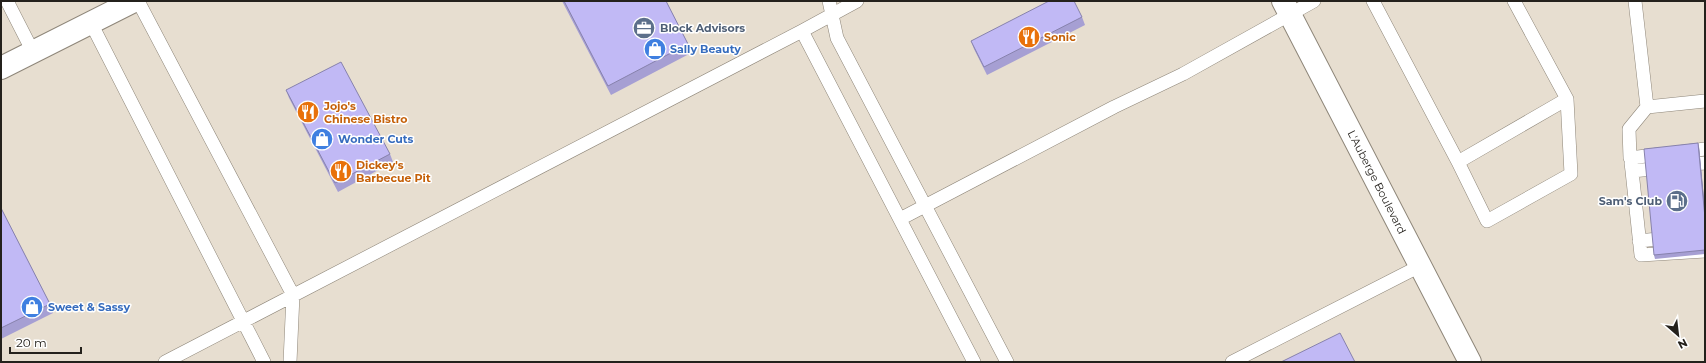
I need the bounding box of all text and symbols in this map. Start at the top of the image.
office icon: Block Advisors [631,15,657,41]
place label: Block Advisors [660,21,745,35]
restaurant icon: Sonic [1016,24,1042,50]
place label: Sonic [1044,30,1076,44]
shop icon: Sally Beauty [642,36,668,62]
place label: Sally Beauty [670,42,741,56]
restaurant icon: Jojo's Chinese Bistro [295,99,321,125]
place label: Jojo's Chinese Bistro [323,99,408,126]
shop icon: Wonder Cuts [309,126,335,152]
street label: L'Auberge Boulevard [1345,128,1409,236]
place label: Wonder Cuts [338,132,414,146]
restaurant icon: Dickey's Barbecue Pit [328,158,354,184]
place label: Dickey's Barbecue Pit [356,158,431,185]
fuel station icon: Sam's Club [1664,188,1690,214]
place label: Sam's Club [1599,194,1662,208]
shop icon: Sweet & Sassy [19,294,45,320]
place label: Sweet & Sassy [48,300,130,314]
north arrow [1658,315,1698,355]
scale bar [10,329,81,355]
text: 20 m [16,335,47,350]
text: N [1675,336,1690,352]

